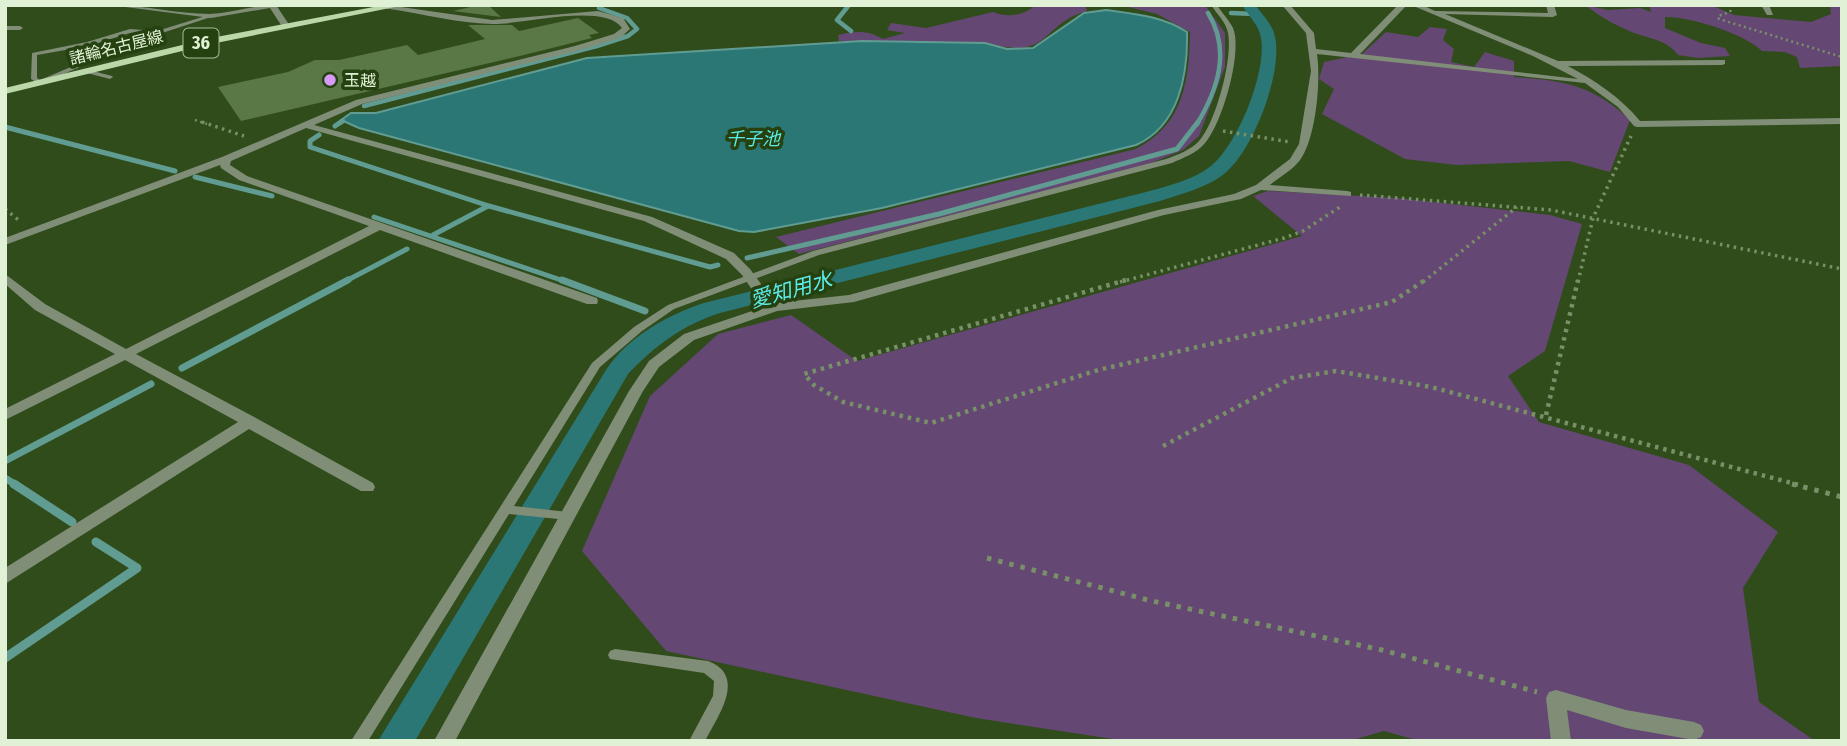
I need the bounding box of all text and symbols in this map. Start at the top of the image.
street label: 諸輪名古屋線 [67,27,165,68]
road number: 36 [184,28,218,58]
place label: 玉越 [344,71,376,90]
marker: 玉越 [322,72,338,88]
water label: 千子池 [726,128,782,150]
water label: 愛知用水 [747,266,837,313]

